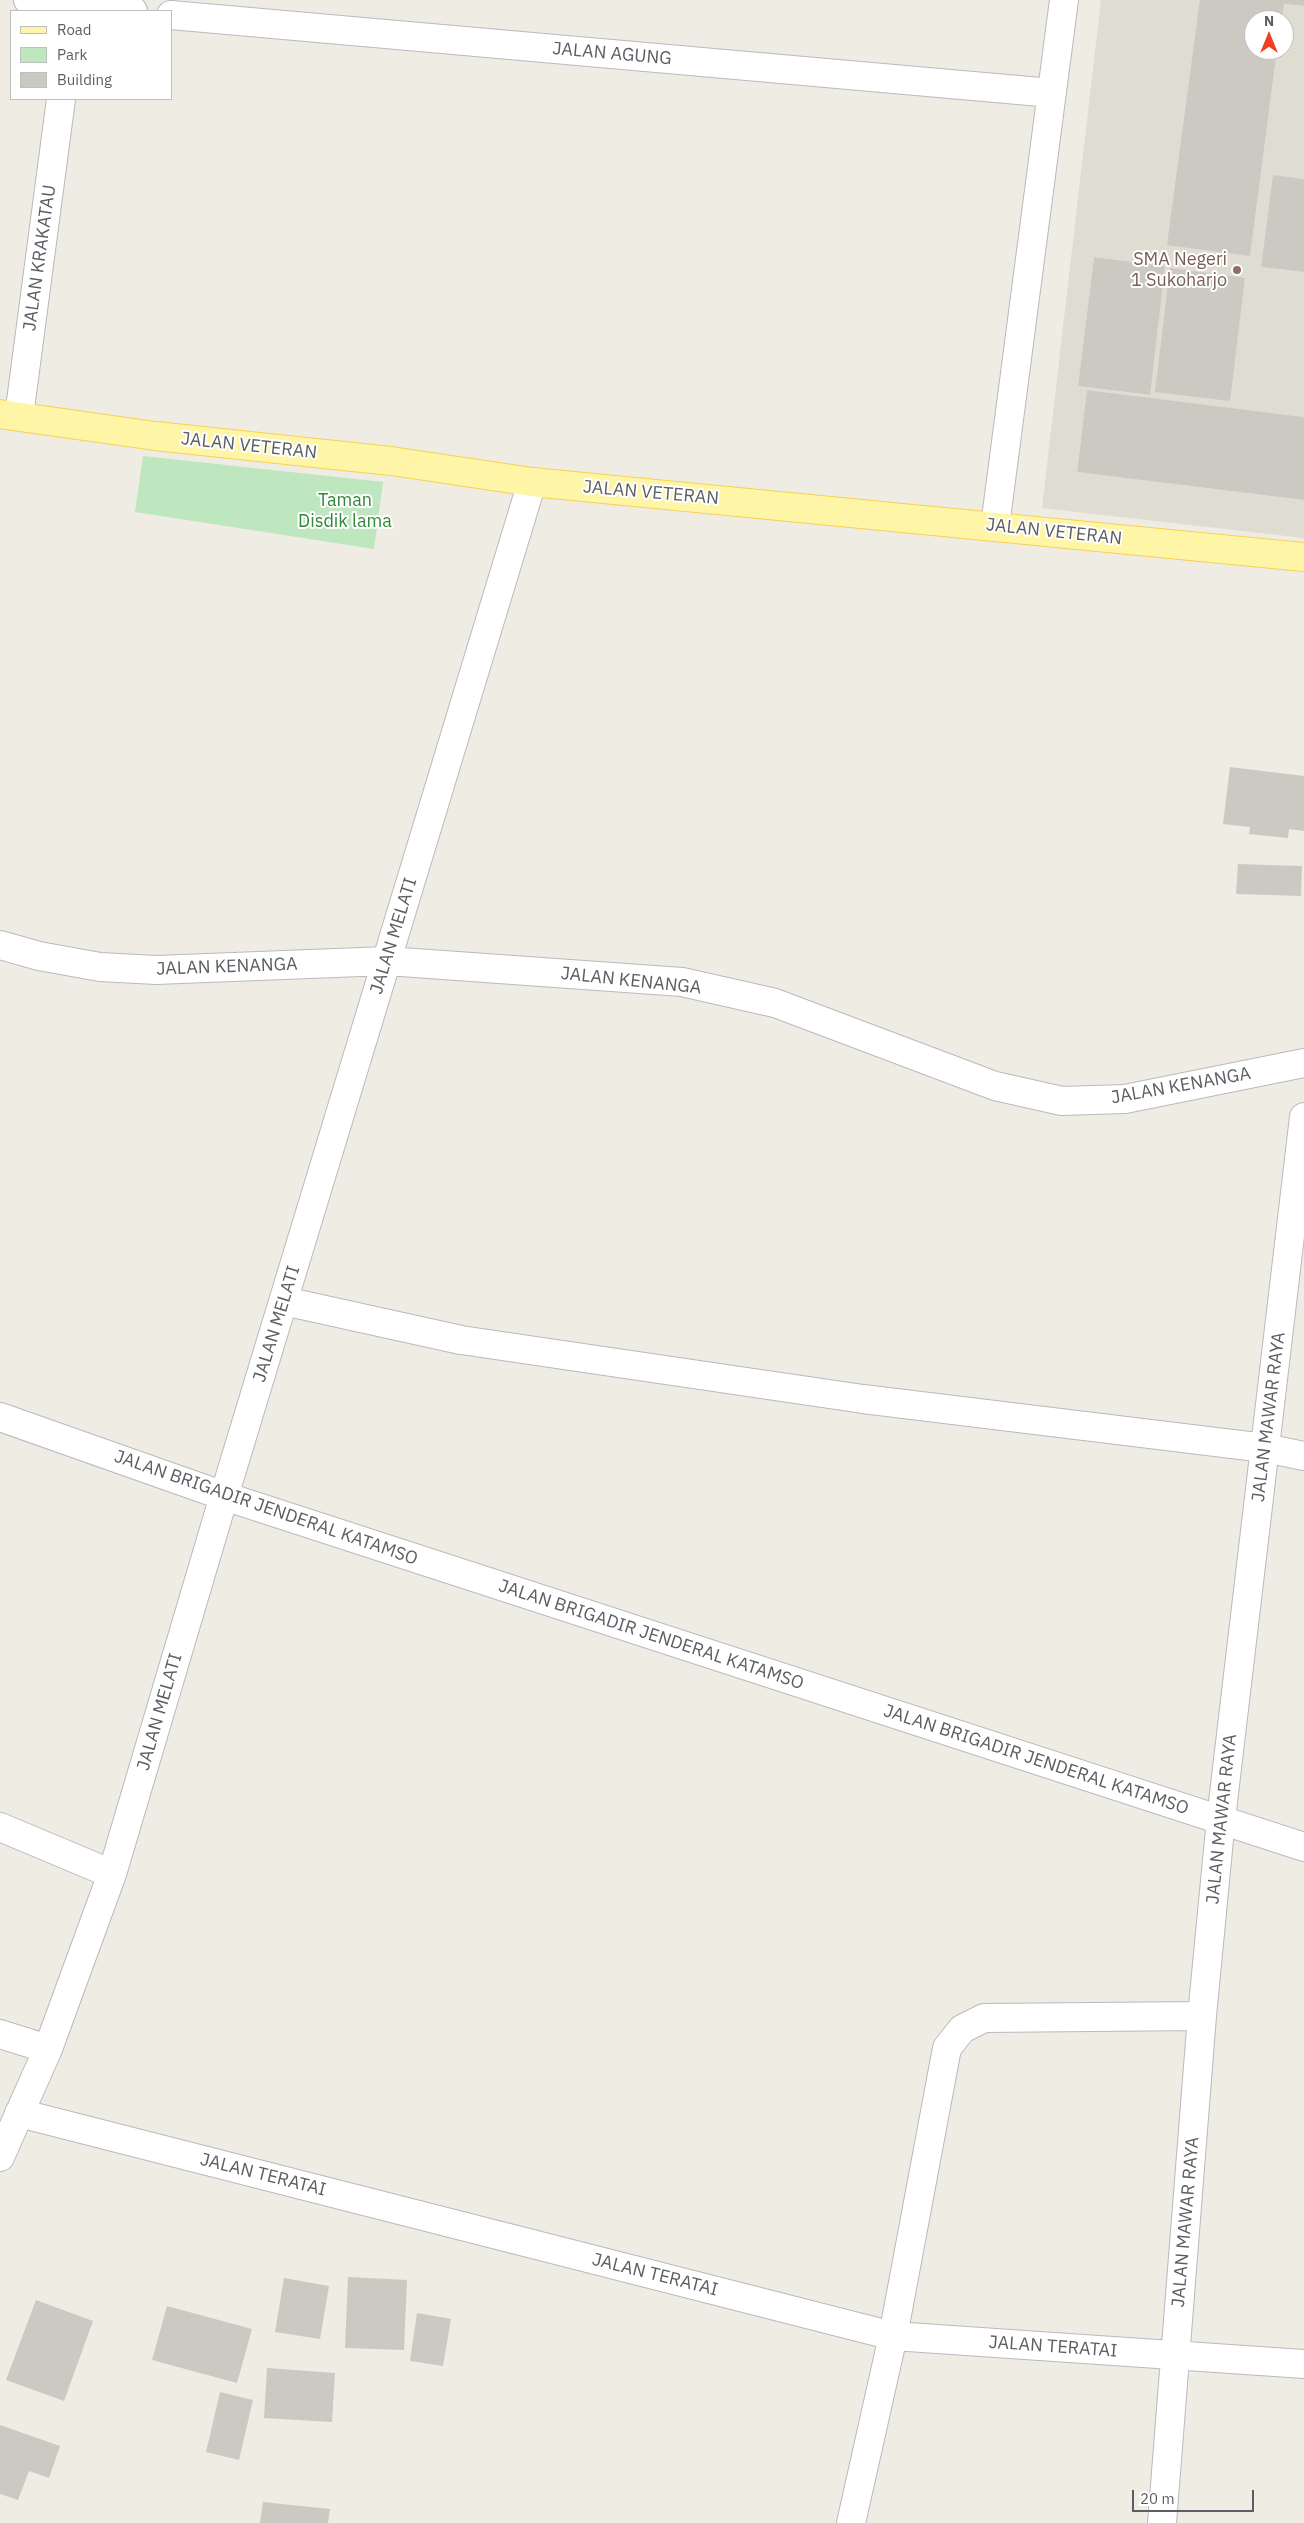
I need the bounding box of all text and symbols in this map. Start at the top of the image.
legend [10,10,172,100]
north arrow [1244,10,1294,60]
text: N [1264,12,1274,30]
text: Road [57,20,92,39]
street label: JALAN AGUNG [551,38,673,70]
text: Park [57,45,87,64]
text: Building [57,70,112,89]
street label: JALAN KRAKATAU [19,184,61,332]
place label: SMA Negeri 1 Sukoharjo [1131,249,1227,292]
marker: SMA Negeri 1 Sukoharjo [1231,264,1243,276]
street label: JALAN VETERAN [180,428,318,464]
street label: JALAN VETERAN [582,476,720,510]
park label: Taman Disdik lama [298,490,392,532]
street label: JALAN VETERAN [985,514,1123,550]
street label: JALAN MELATI [366,875,422,997]
street label: JALAN KENANGA [156,954,298,980]
street label: JALAN KENANGA [560,963,702,999]
street label: JALAN KENANGA [1109,1063,1253,1109]
street label: JALAN MELATI [249,1263,305,1385]
street label: JALAN MAWAR RAYA [1248,1331,1290,1503]
street label: JALAN BRIGADIR JENDERAL KATAMSO [111,1446,421,1570]
street label: JALAN BRIGADIR JENDERAL KATAMSO [496,1575,806,1695]
street label: JALAN MELATI [133,1651,187,1773]
street label: JALAN BRIGADIR JENDERAL KATAMSO [881,1700,1191,1820]
street label: JALAN MAWAR RAYA [1202,1733,1242,1905]
street label: JALAN MAWAR RAYA [1168,2136,1204,2308]
street label: JALAN TERATAI [198,2149,328,2201]
street label: JALAN TERATAI [590,2249,720,2301]
street label: JALAN TERATAI [988,2332,1118,2362]
scale bar [1134,2480,1256,2512]
text: 20 m [1140,2489,1175,2508]

